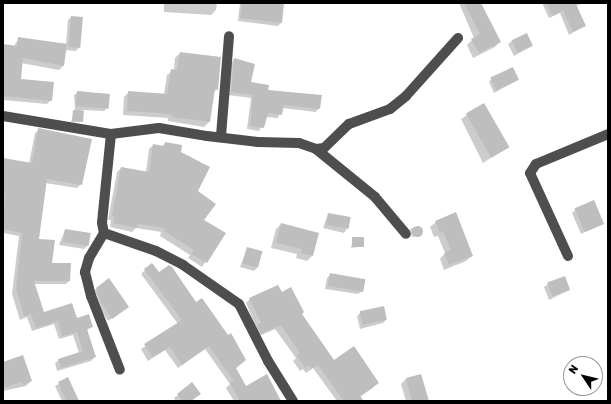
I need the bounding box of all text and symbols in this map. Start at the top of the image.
north arrow [563,356,603,396]
text: N [566,362,581,376]

